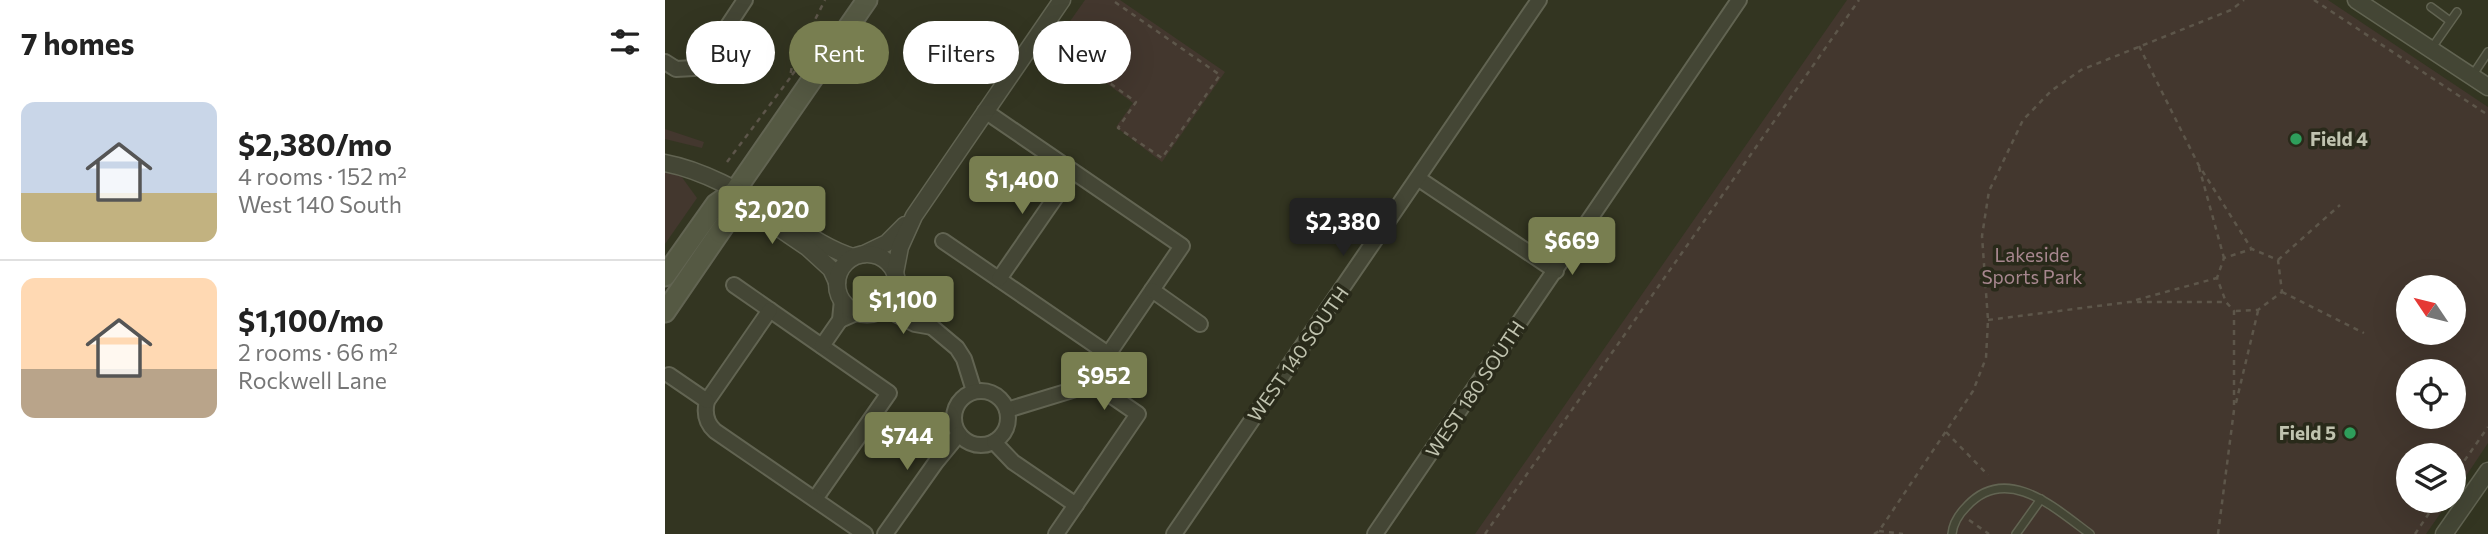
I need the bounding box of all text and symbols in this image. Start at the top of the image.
chip: Buy [686,21,775,84]
chip: Rent [789,21,889,84]
chip: Filters [903,21,1019,84]
chip: New [1033,21,1131,84]
icon: filters [606,23,644,61]
text: 7 homes [21,24,134,61]
text: $2,380/mo [238,125,392,162]
place label: Field 4 [2310,127,2368,150]
icon: home [77,130,161,214]
marker: Field 4 [2288,131,2304,147]
pin: $1,400 [965,156,1079,216]
text: 4 rooms · 152 m² [238,162,407,190]
text: $1,400 [985,165,1059,193]
pin: $2,020 [715,187,829,246]
text: West 140 South [238,190,402,218]
text: $2,020 [734,195,810,223]
pin: $2,380 [1286,198,1400,258]
text: $2,380 [1306,207,1380,235]
pin: $669 [1531,218,1613,277]
text: $669 [1544,226,1600,254]
park label: Lakeside Sports Park [1981,243,2083,288]
north arrow [2396,275,2466,345]
map controls [2396,275,2466,513]
pin: $1,100 [846,276,960,336]
street label: WEST 140 SOUTH [1242,282,1353,426]
text: $1,100 [869,285,937,313]
text: $1,100/mo [238,301,384,338]
icon: home [77,306,161,390]
street label: WEST 180 SOUTH [1420,316,1529,461]
text: 2 rooms · 66 m² [238,338,398,366]
pin: $952 [1063,352,1145,412]
button: locate [2396,359,2466,429]
text: $952 [1077,361,1131,389]
text: Rockwell Lane [238,366,387,394]
pin: $744 [866,412,948,472]
text: $744 [881,421,933,449]
place label: Field 5 [2279,421,2336,444]
marker: Field 5 [2342,425,2358,441]
button: layers [2396,443,2466,513]

